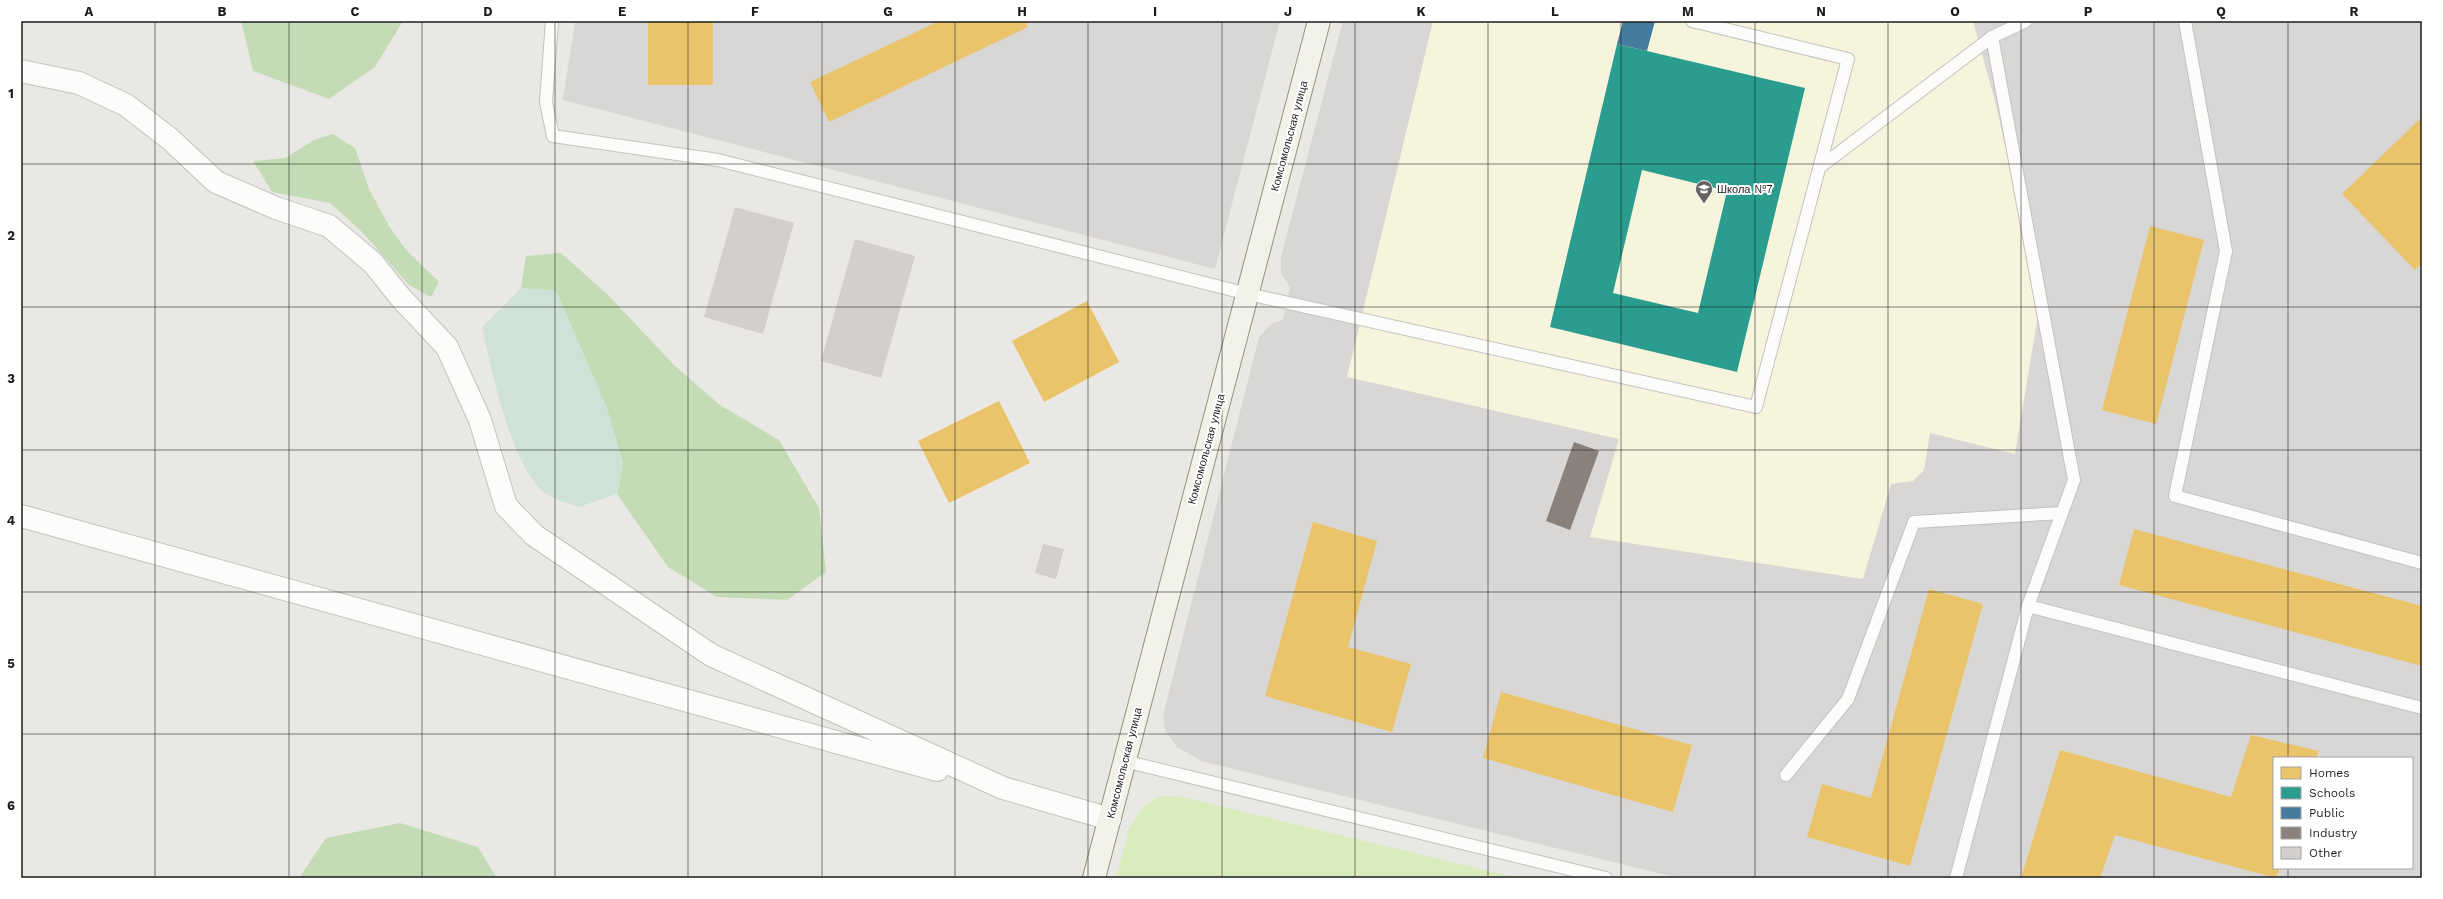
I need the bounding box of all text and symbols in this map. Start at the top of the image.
text: A [85,4,94,19]
text: B [218,4,227,19]
text: C [351,4,360,19]
text: D [483,4,493,19]
text: E [618,4,626,19]
text: F [751,4,759,19]
text: G [883,4,893,19]
text: H [1017,4,1027,19]
text: I [1153,4,1157,19]
text: J [1284,4,1292,19]
text: K [1416,4,1426,19]
text: L [1551,4,1559,19]
text: M [1682,4,1694,19]
text: N [1816,4,1826,19]
text: O [1950,4,1960,19]
text: P [2084,4,2093,19]
text: Q [2216,4,2226,19]
text: R [2350,4,2359,19]
street label: Комсомольская улица [1268,79,1311,193]
text: 1 [8,86,14,101]
school or university icon: Школа №7 [1694,179,1714,204]
place label: Школа №7 [1717,183,1772,196]
text: 2 [7,228,15,243]
text: 3 [7,371,15,386]
street label: Комсомольская улица [1185,392,1228,506]
text: 4 [7,513,16,528]
text: 5 [7,656,15,671]
street label: Комсомольская улица [1104,705,1145,820]
legend [2273,757,2413,869]
text: Homes [2309,766,2350,780]
text: Schools [2309,786,2355,800]
text: 6 [7,798,15,813]
text: Public [2309,806,2345,820]
text: Industry [2309,826,2358,840]
text: Other [2309,846,2342,860]

